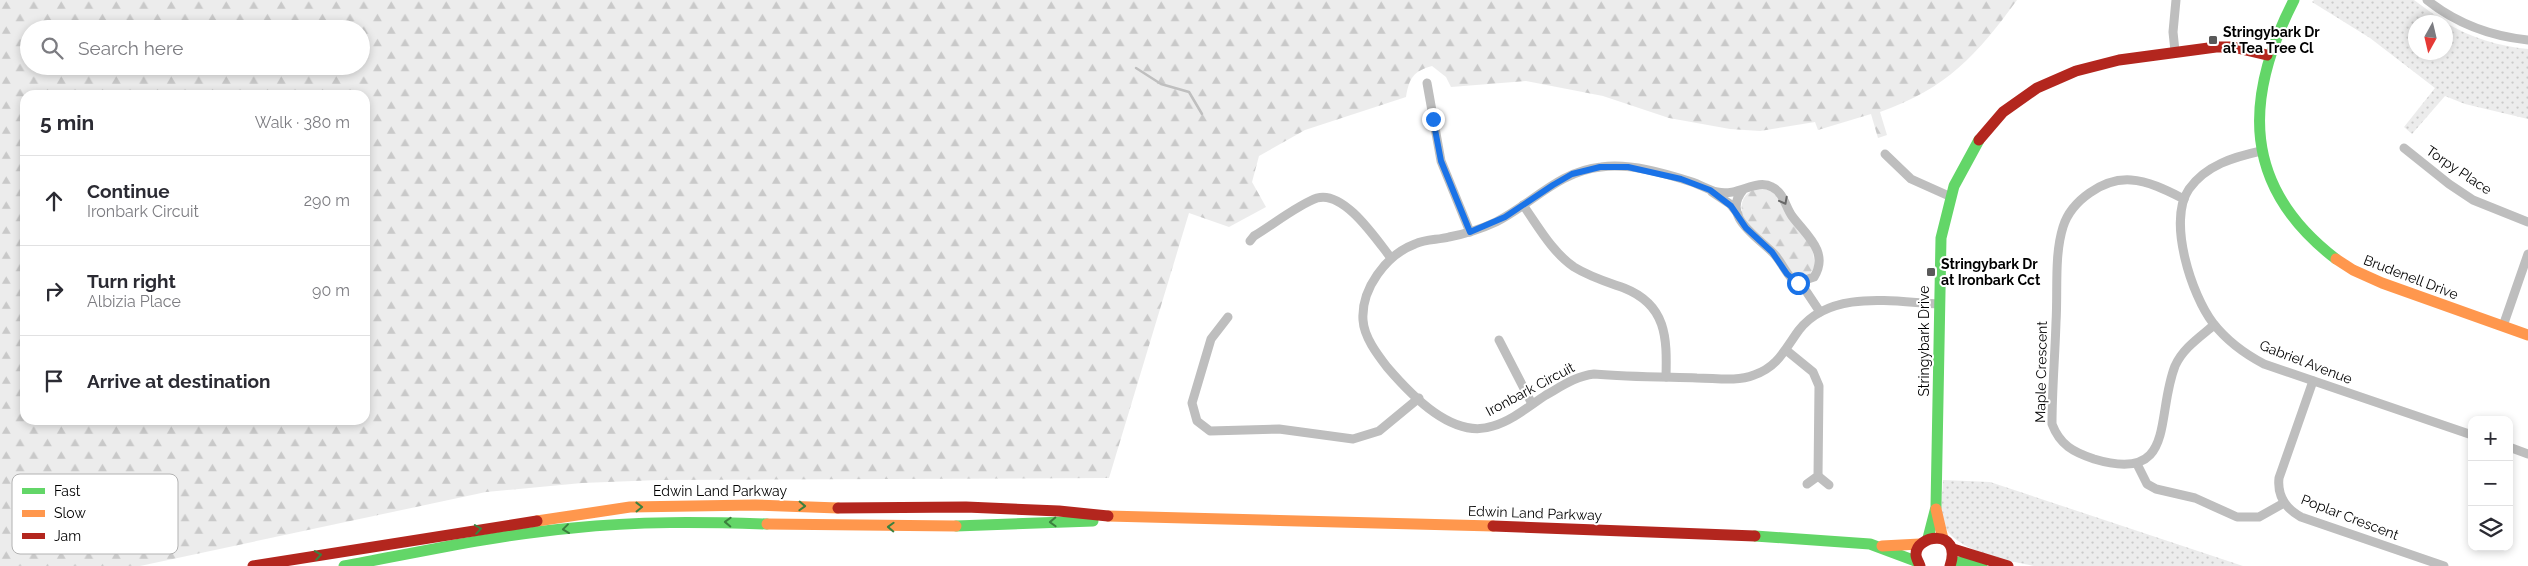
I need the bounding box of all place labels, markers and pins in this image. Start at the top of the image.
place label: Stringybark Dr at Tea Tree Cl [2223,24,2320,56]
marker: Stringybark Dr at Tea Tree Cl [2207,34,2219,46]
place label: Stringybark Dr at Ironbark Cct [1941,256,2041,288]
marker: Stringybark Dr at Ironbark Cct [1925,266,1937,278]

